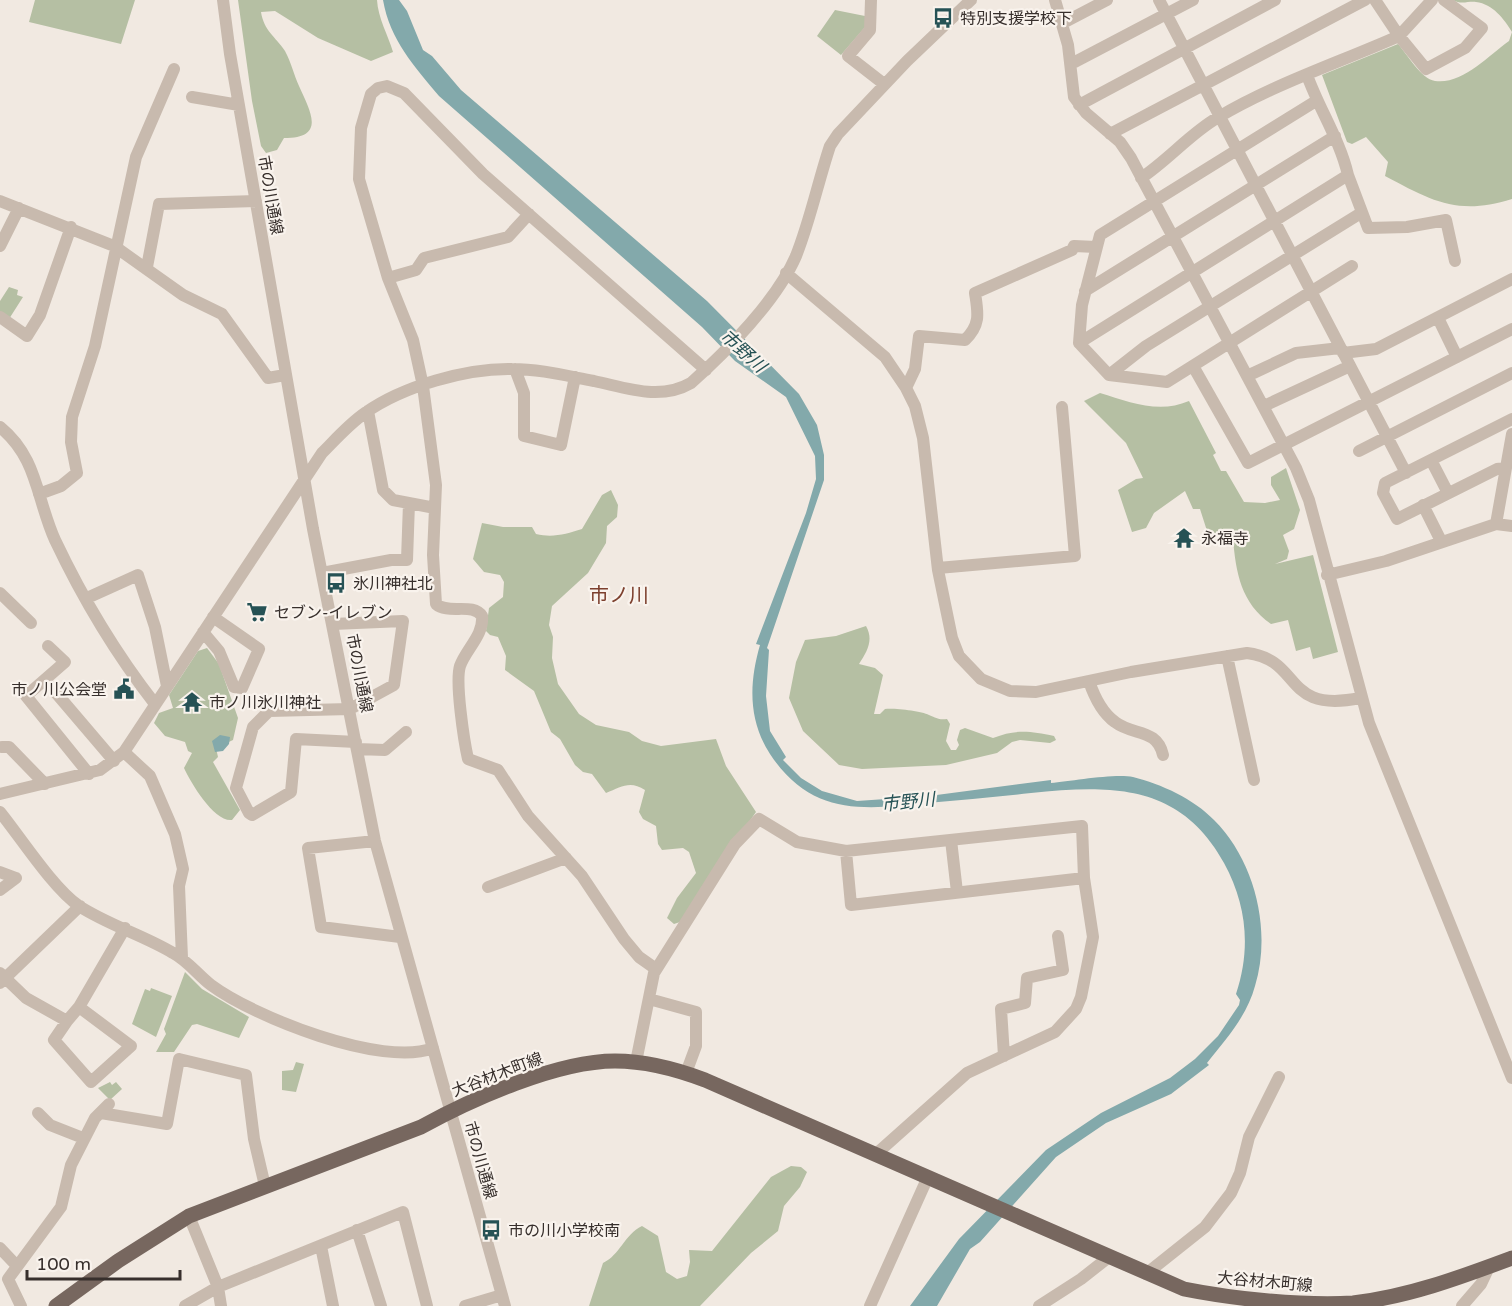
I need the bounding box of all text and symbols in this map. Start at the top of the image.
bus stop icon: 特別支援学校下 [931,6,955,30]
place label: 特別支援学校下 [960,9,1072,29]
street label: 市の川通線 [253,154,287,236]
water label: 市野川 [716,325,772,379]
temple icon: 永福寺 [1172,526,1196,550]
place label: 永福寺 [1201,529,1249,549]
bus stop icon: 氷川神社北 [324,571,348,595]
place label: 氷川神社北 [353,574,433,594]
district label: 市ノ川 [589,584,649,608]
supermarket icon: セブン-イレブン [245,600,269,624]
place label: セブン-イレブン [274,603,393,623]
street label: 市の川通線 [342,632,376,714]
public building icon: 市ノ川公会堂 [112,677,136,701]
place label: 市ノ川公会堂 [11,680,107,700]
temple icon: 市ノ川氷川神社 [180,690,204,714]
place label: 市ノ川氷川神社 [209,693,321,713]
water label: 市野川 [880,788,938,816]
street label: 大谷材木町線 [449,1048,546,1101]
street label: 市の川通線 [459,1119,501,1201]
bus stop icon: 市の川小学校南 [479,1218,503,1242]
place label: 市の川小学校南 [508,1221,620,1241]
scale bar [27,1243,180,1281]
text: 100 m [36,1253,91,1275]
street label: 大谷材木町線 [1216,1268,1314,1296]

